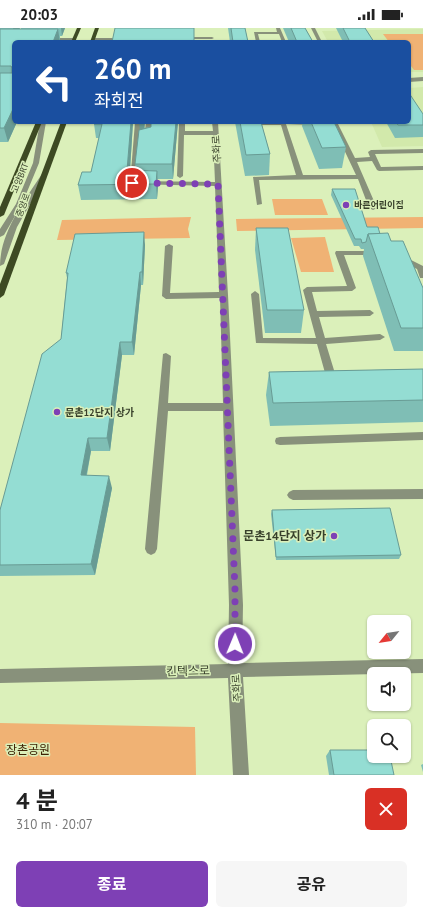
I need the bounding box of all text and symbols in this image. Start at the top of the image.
text: 20:03 [20,5,58,24]
text: 260 m [94,50,171,87]
icon: left [28,56,80,108]
text: 좌회전 [94,89,144,112]
street label: 주화로 [209,135,224,163]
street label: 고양BRT [9,161,31,195]
pin [115,166,149,200]
icon: arrive [121,172,143,194]
street label: 중앙로 [13,191,32,218]
place label: 바른어린이집 [354,199,404,210]
marker: 바른어린이집 [341,200,351,210]
place label: 문촌12단지 상가 [65,406,135,419]
marker: 문촌12단지 상가 [52,407,62,417]
place label: 문촌14단지 상가 [243,528,326,543]
marker: 문촌14단지 상가 [329,531,339,541]
north arrow [367,615,411,659]
map controls [367,615,411,763]
position arrow [214,623,256,665]
street label: 킨텍스로 [166,663,210,678]
button: sound [367,667,411,711]
street label: 주화로 [229,674,244,702]
button: search [367,719,411,763]
park label: 장촌공원 [6,742,50,757]
text: 4 분 [16,785,58,816]
button: close [365,788,407,830]
text: 310 m · 20:07 [16,816,93,833]
button: 종료 [16,861,208,907]
button: 공유 [216,861,407,907]

